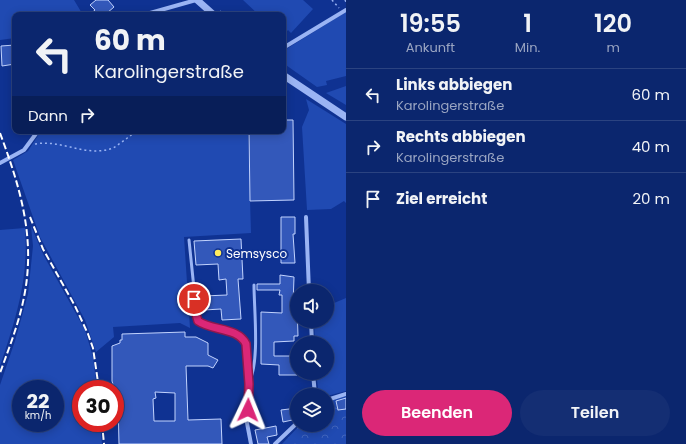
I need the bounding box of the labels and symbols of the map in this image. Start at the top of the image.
place label: Semsysco [226,245,287,262]
marker: Semsysco [213,248,223,258]
pin [177,282,211,316]
speed limit sign: 30 [72,380,124,432]
position arrow [227,389,269,431]

